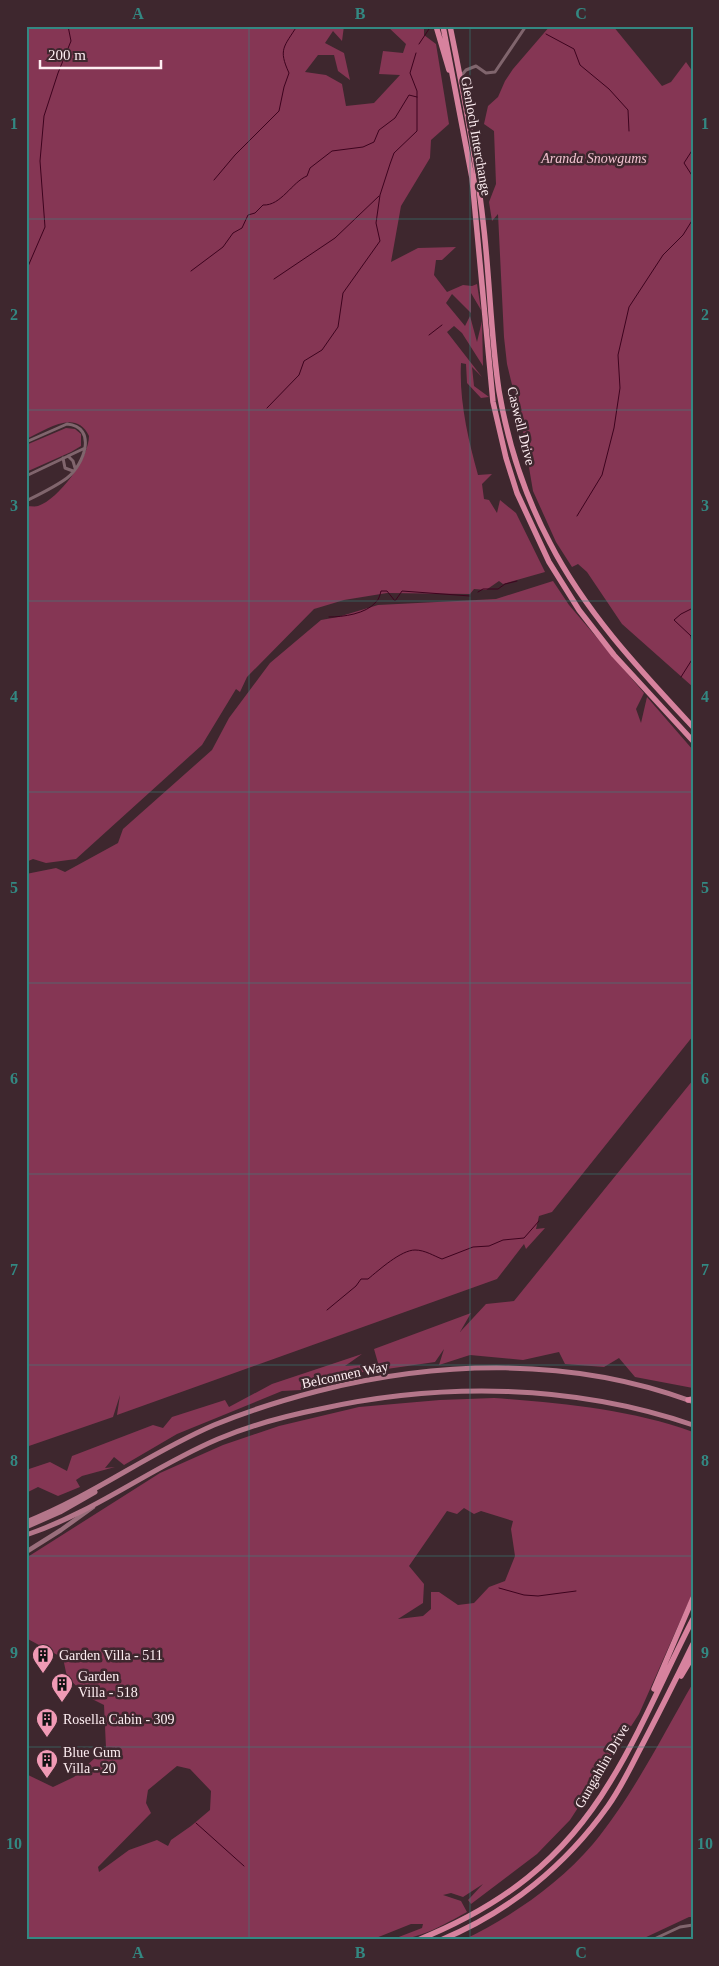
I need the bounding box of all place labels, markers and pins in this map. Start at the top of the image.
building icon: Garden Villa - 511 [31,1643,55,1674]
place label: Garden Villa - 511 [59,1648,163,1663]
place label: Garden Villa - 518 [78,1669,138,1700]
building icon: Garden Villa - 518 [50,1672,74,1703]
building icon: Rosella Cabin - 309 [35,1707,59,1738]
place label: Rosella Cabin - 309 [63,1712,175,1727]
place label: Blue Gum Villa - 20 [63,1745,121,1776]
building icon: Blue Gum Villa - 20 [35,1748,59,1779]

